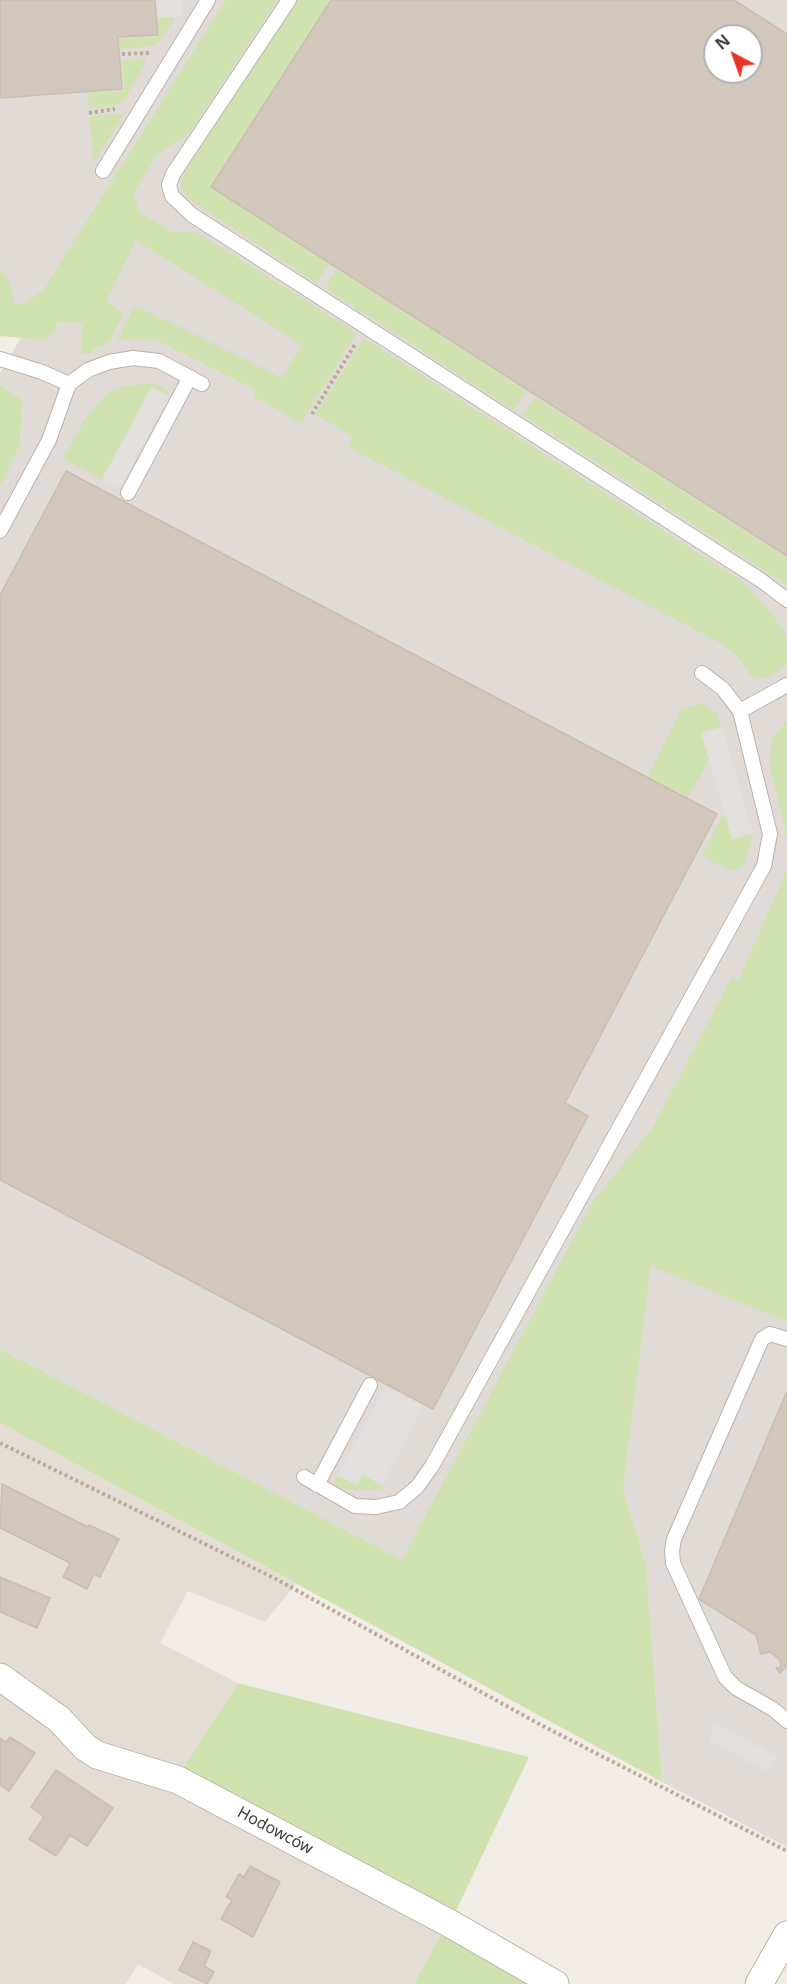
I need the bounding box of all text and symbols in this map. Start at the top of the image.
north arrow [703,24,763,84]
text: N [710,29,735,55]
street label: Hodowców [234,1803,316,1859]

